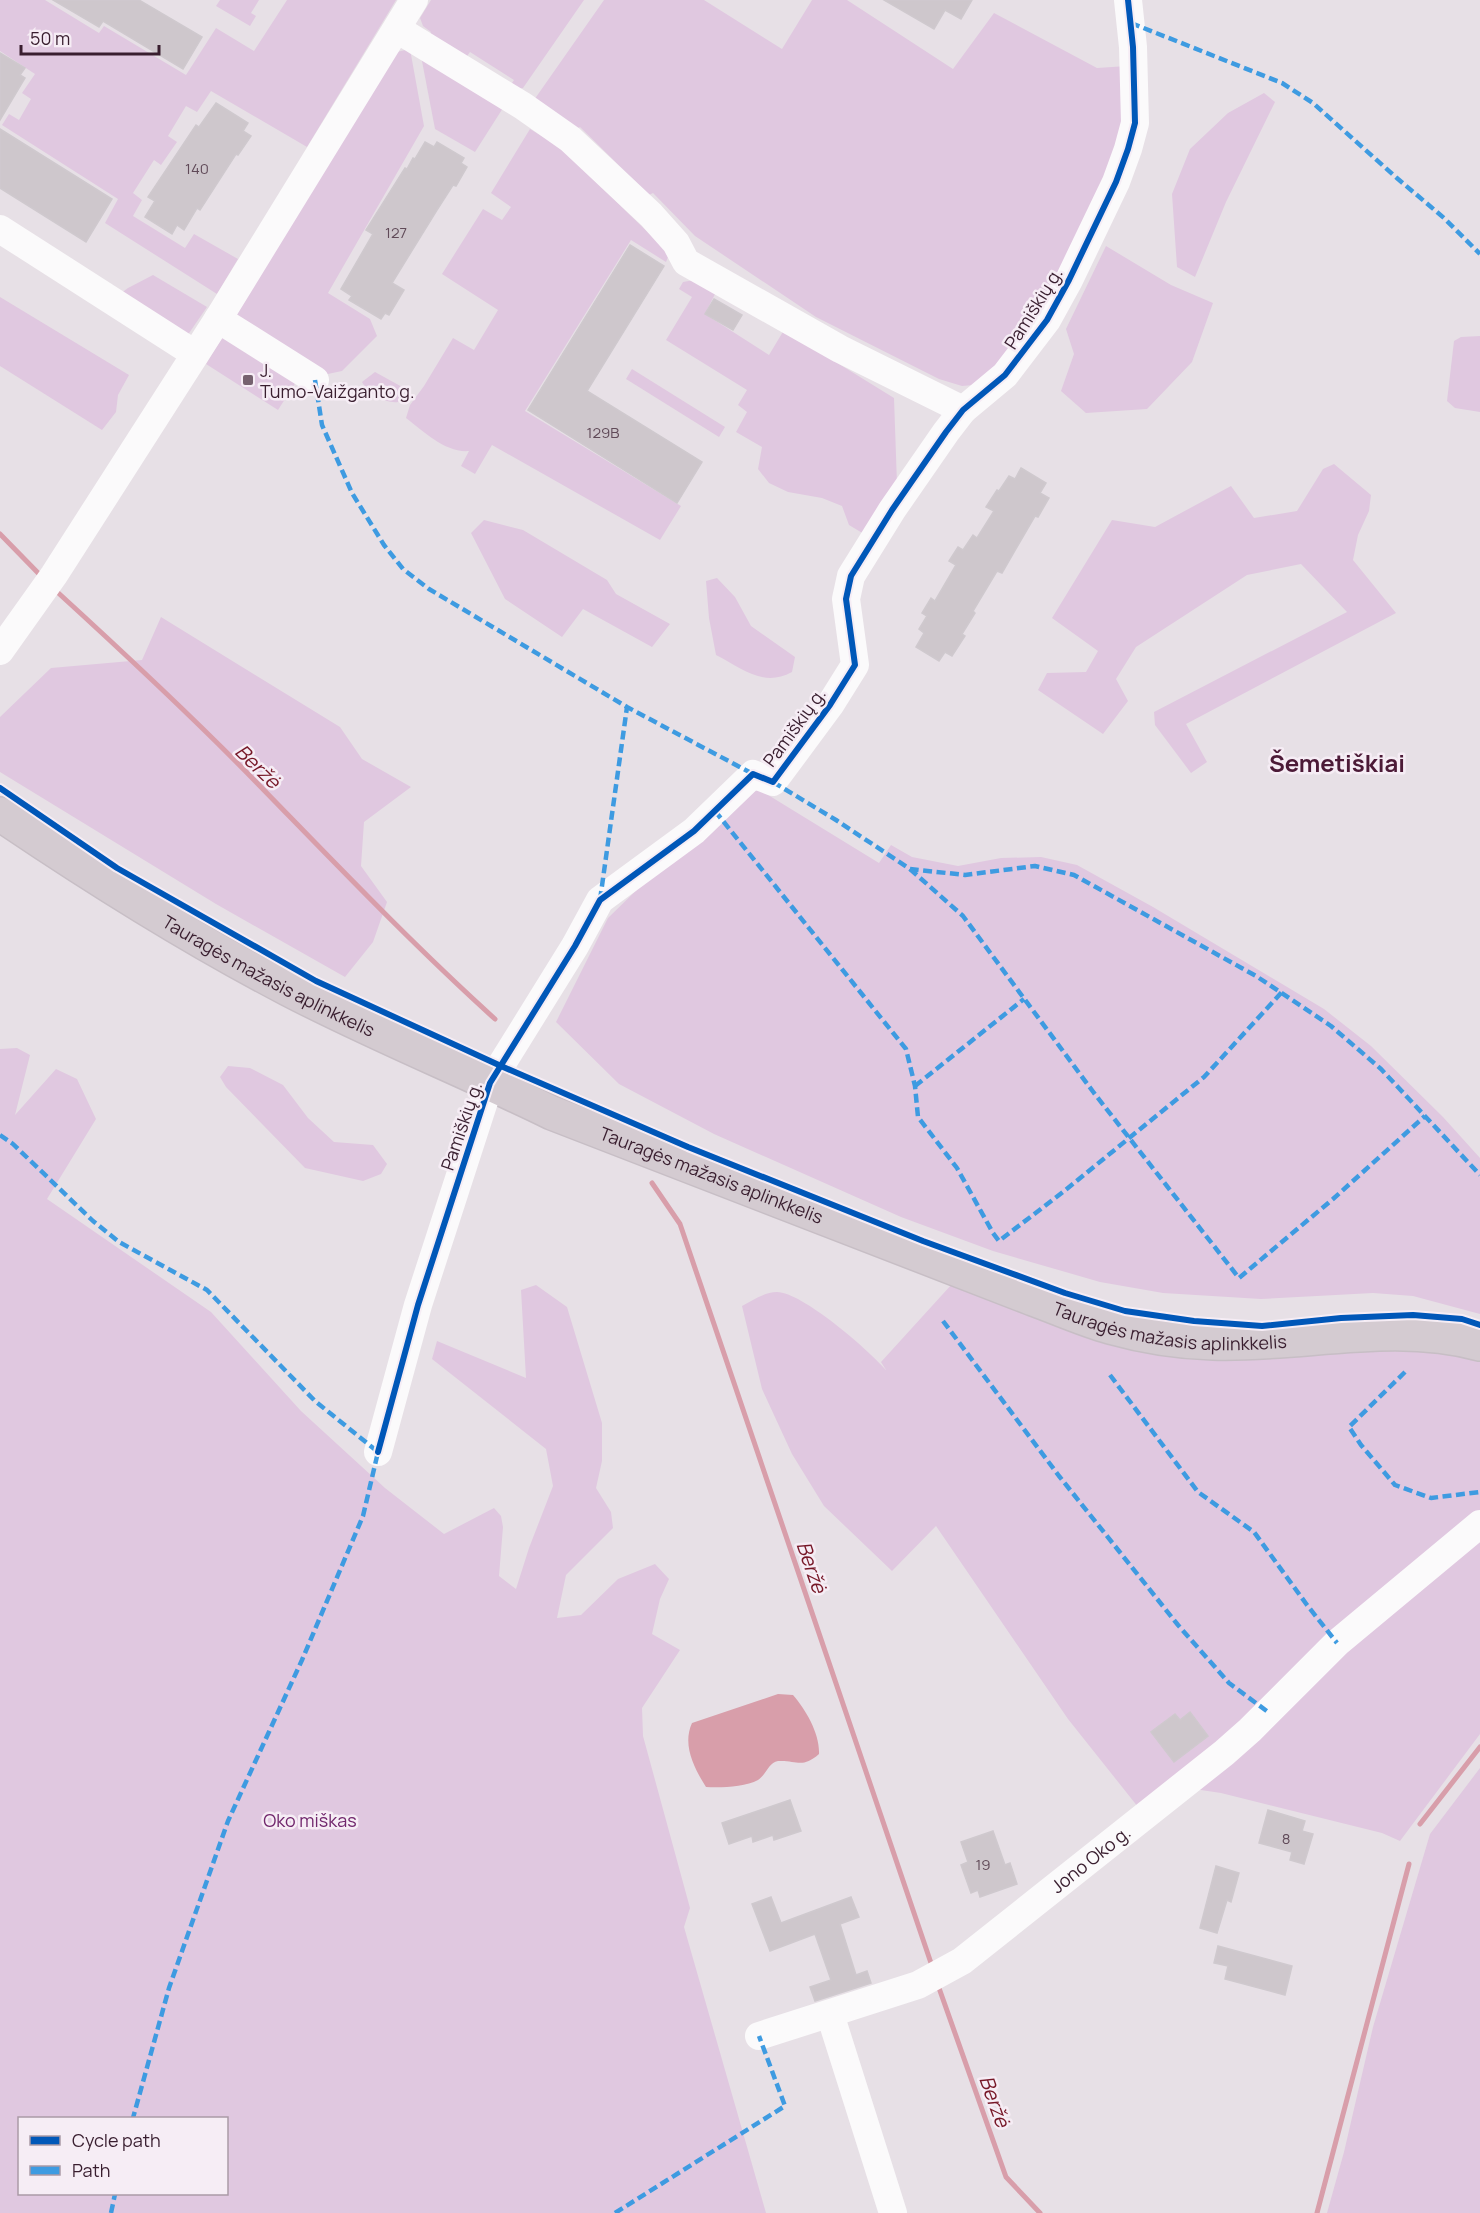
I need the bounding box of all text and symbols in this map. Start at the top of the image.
scale bar [21,18,159,56]
text: 50 m [30,26,70,50]
house number: 140 [185,158,209,179]
house number: 127 [385,222,407,243]
street label: Pamiškių g. [998,263,1068,353]
place label: J. Tumo-Vaižganto g. [260,358,415,403]
marker: J. Tumo-Vaižganto g. [241,373,255,387]
house number: 129B [587,422,619,443]
street label: Pamiškių g. [757,683,831,771]
water label: Beržė [230,738,287,795]
district label: Šemetiškiai [1269,746,1405,779]
street label: Tauragės mažasis aplinkkelis [158,909,379,1042]
street label: Pamiškių g. [435,1079,487,1173]
street label: Tauragės mažasis aplinkkelis [597,1121,827,1229]
street label: Tauragės mažasis aplinkkelis [1050,1296,1288,1355]
water label: Beržė [791,1538,834,1598]
park label: Oko miškas [263,1808,357,1832]
street label: Jono Oko g. [1046,1820,1135,1898]
house number: 8 [1282,1828,1290,1849]
house number: 19 [975,1854,991,1875]
water label: Beržė [973,2072,1017,2132]
legend [18,2117,228,2195]
text: Cycle path [72,2128,161,2152]
text: Path [72,2158,110,2182]

